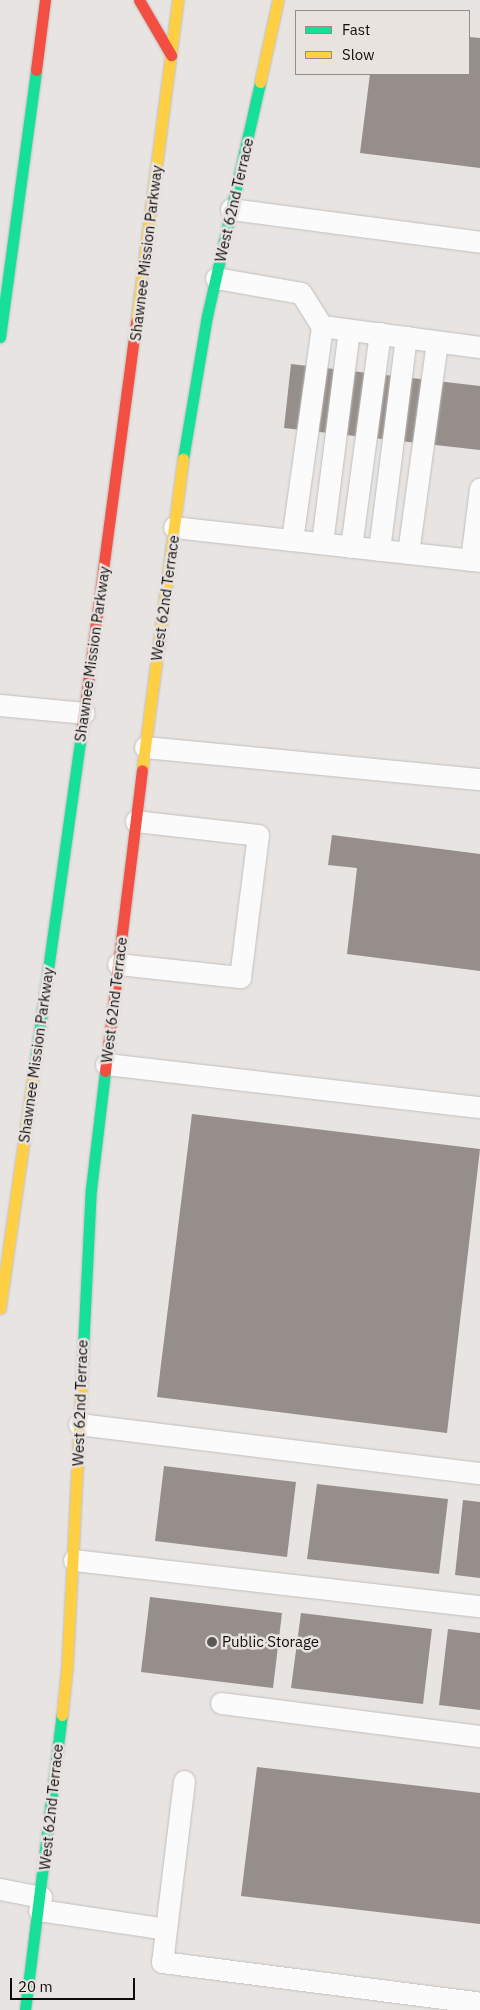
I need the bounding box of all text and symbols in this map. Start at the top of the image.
legend [295,10,470,75]
text: Fast [342,20,370,39]
text: Slow [342,45,375,64]
street label: West 62nd Terrace [211,136,257,264]
street label: Shawnee Mission Parkway [126,164,166,342]
street label: West 62nd Terrace [147,534,183,662]
street label: Shawnee Mission Parkway [71,565,113,743]
street label: West 62nd Terrace [97,936,131,1064]
street label: Shawnee Mission Parkway [15,966,57,1144]
street label: West 62nd Terrace [69,1339,91,1467]
place label: Public Storage [222,1633,319,1651]
marker: Public Storage [206,1636,218,1648]
street label: West 62nd Terrace [35,1743,67,1871]
scale bar [12,1968,138,2000]
text: 20 m [18,1977,53,1996]

